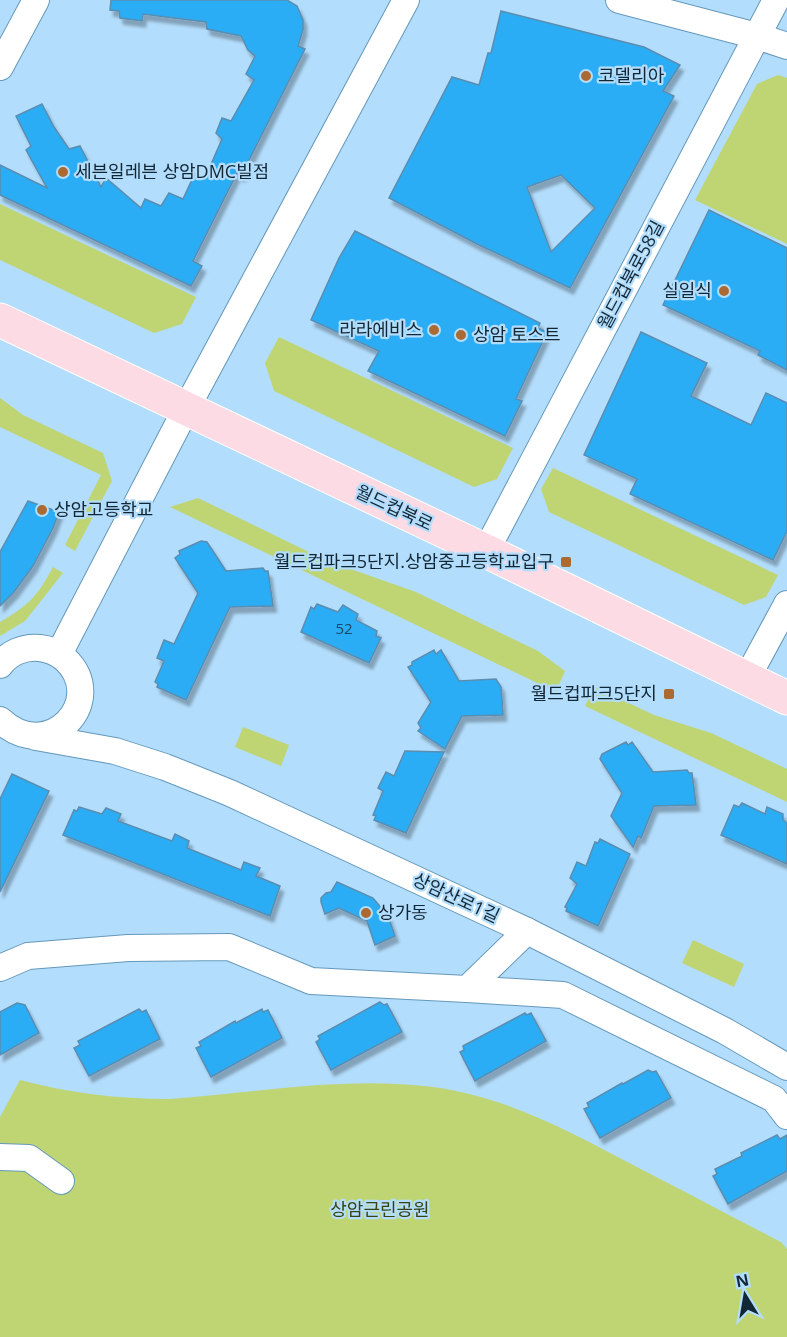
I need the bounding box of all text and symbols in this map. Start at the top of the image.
place label: 코델리아 [598,63,665,87]
marker: 코델리아 [579,69,593,83]
place label: 세븐일레븐 상암DMC빌점 [75,159,269,183]
marker: 세븐일레븐 상암DMC빌점 [56,165,70,179]
street label: 월드컵북로58길 [591,216,669,333]
place label: 실일식 [662,278,712,302]
marker: 실일식 [717,284,731,298]
place label: 라라에비스 [339,317,422,341]
place label: 상암 토스트 [473,322,560,346]
marker: 라라에비스 [427,323,441,337]
marker: 상암 토스트 [454,328,468,342]
street label: 월드컵북로 [352,479,437,535]
place label: 상암고등학교 [54,497,153,521]
marker: 상암고등학교 [35,503,49,517]
place label: 월드컵파크5단지.상암중고등학교입구 [274,549,554,573]
marker: 월드컵파크5단지.상암중고등학교입구 [559,555,573,569]
house number: 52 [335,618,353,638]
place label: 월드컵파크5단지 [531,681,657,705]
marker: 월드컵파크5단지 [662,687,676,701]
street label: 상암산로1길 [409,867,504,928]
place label: 상가동 [378,900,428,924]
marker: 상가동 [359,906,373,920]
park label: 상암근린공원 [330,1197,430,1221]
north arrow [715,1265,775,1325]
text: N [734,1268,751,1292]

